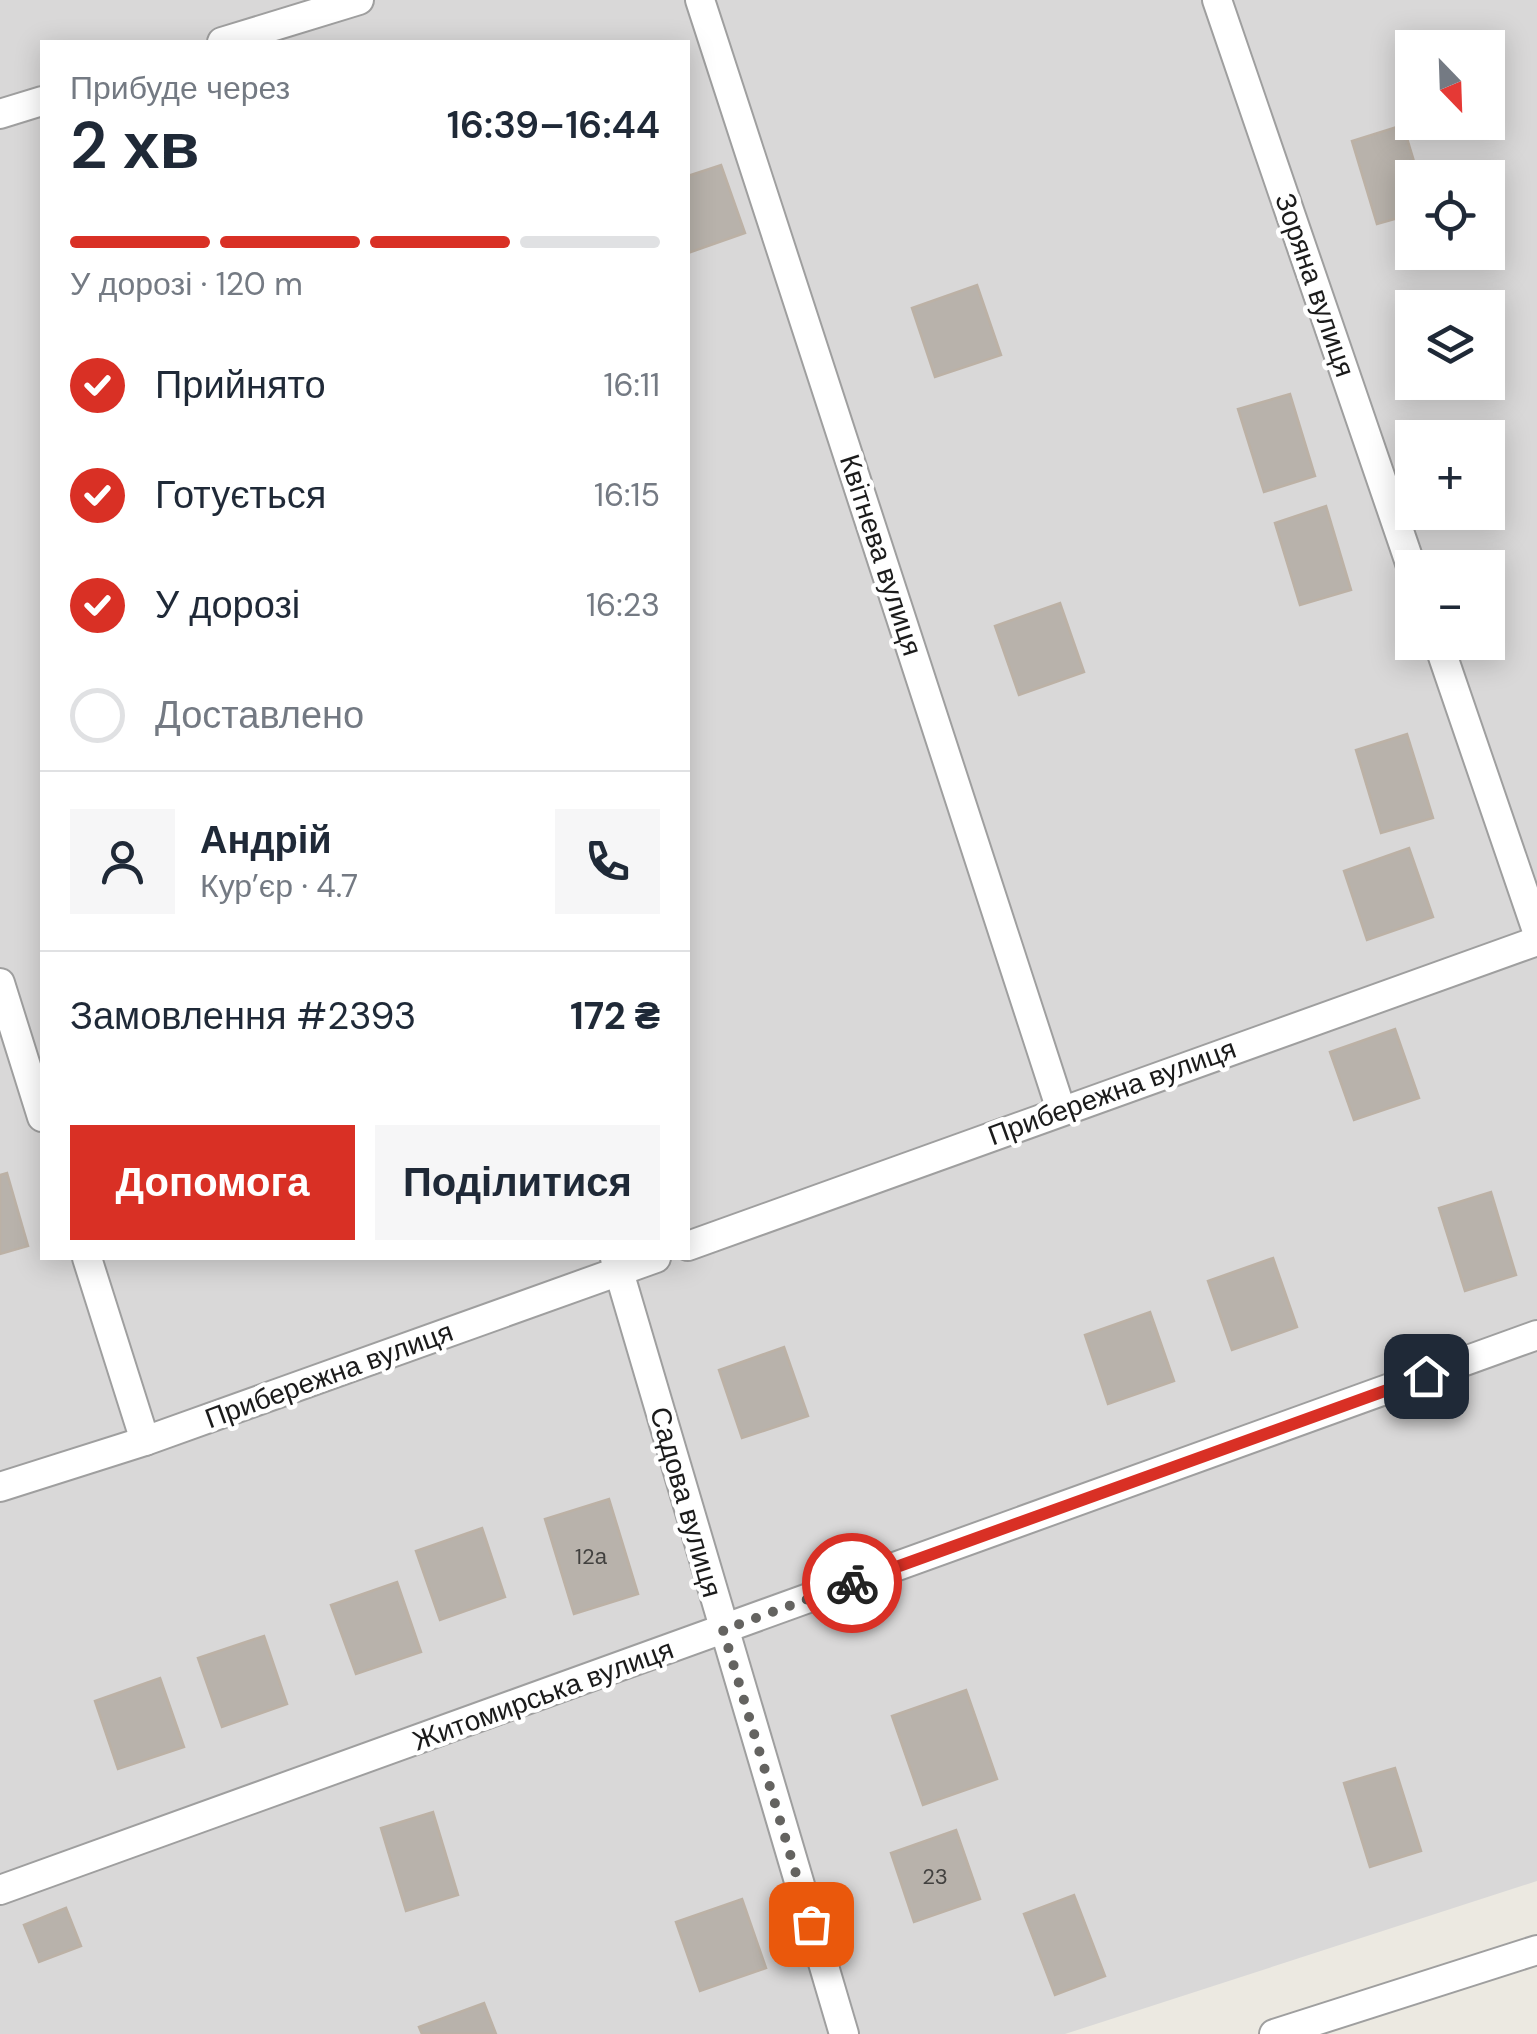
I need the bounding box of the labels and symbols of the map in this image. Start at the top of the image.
north arrow [1395,30,1505,140]
street label: Зоряна вулиця [1266,188,1364,382]
street label: Квітнева вулиця [831,450,931,660]
street label: Прибережна вулиця [983,1030,1241,1154]
street label: Прибережна вулиця [200,1313,458,1437]
pin [1384,1334,1469,1419]
street label: Садова вулиця [641,1402,731,1602]
courier [802,1533,902,1633]
house number: 12а [575,1542,608,1571]
street label: Житомирська вулиця [407,1631,679,1759]
house number: 23 [922,1862,948,1891]
pin [769,1882,854,1967]

